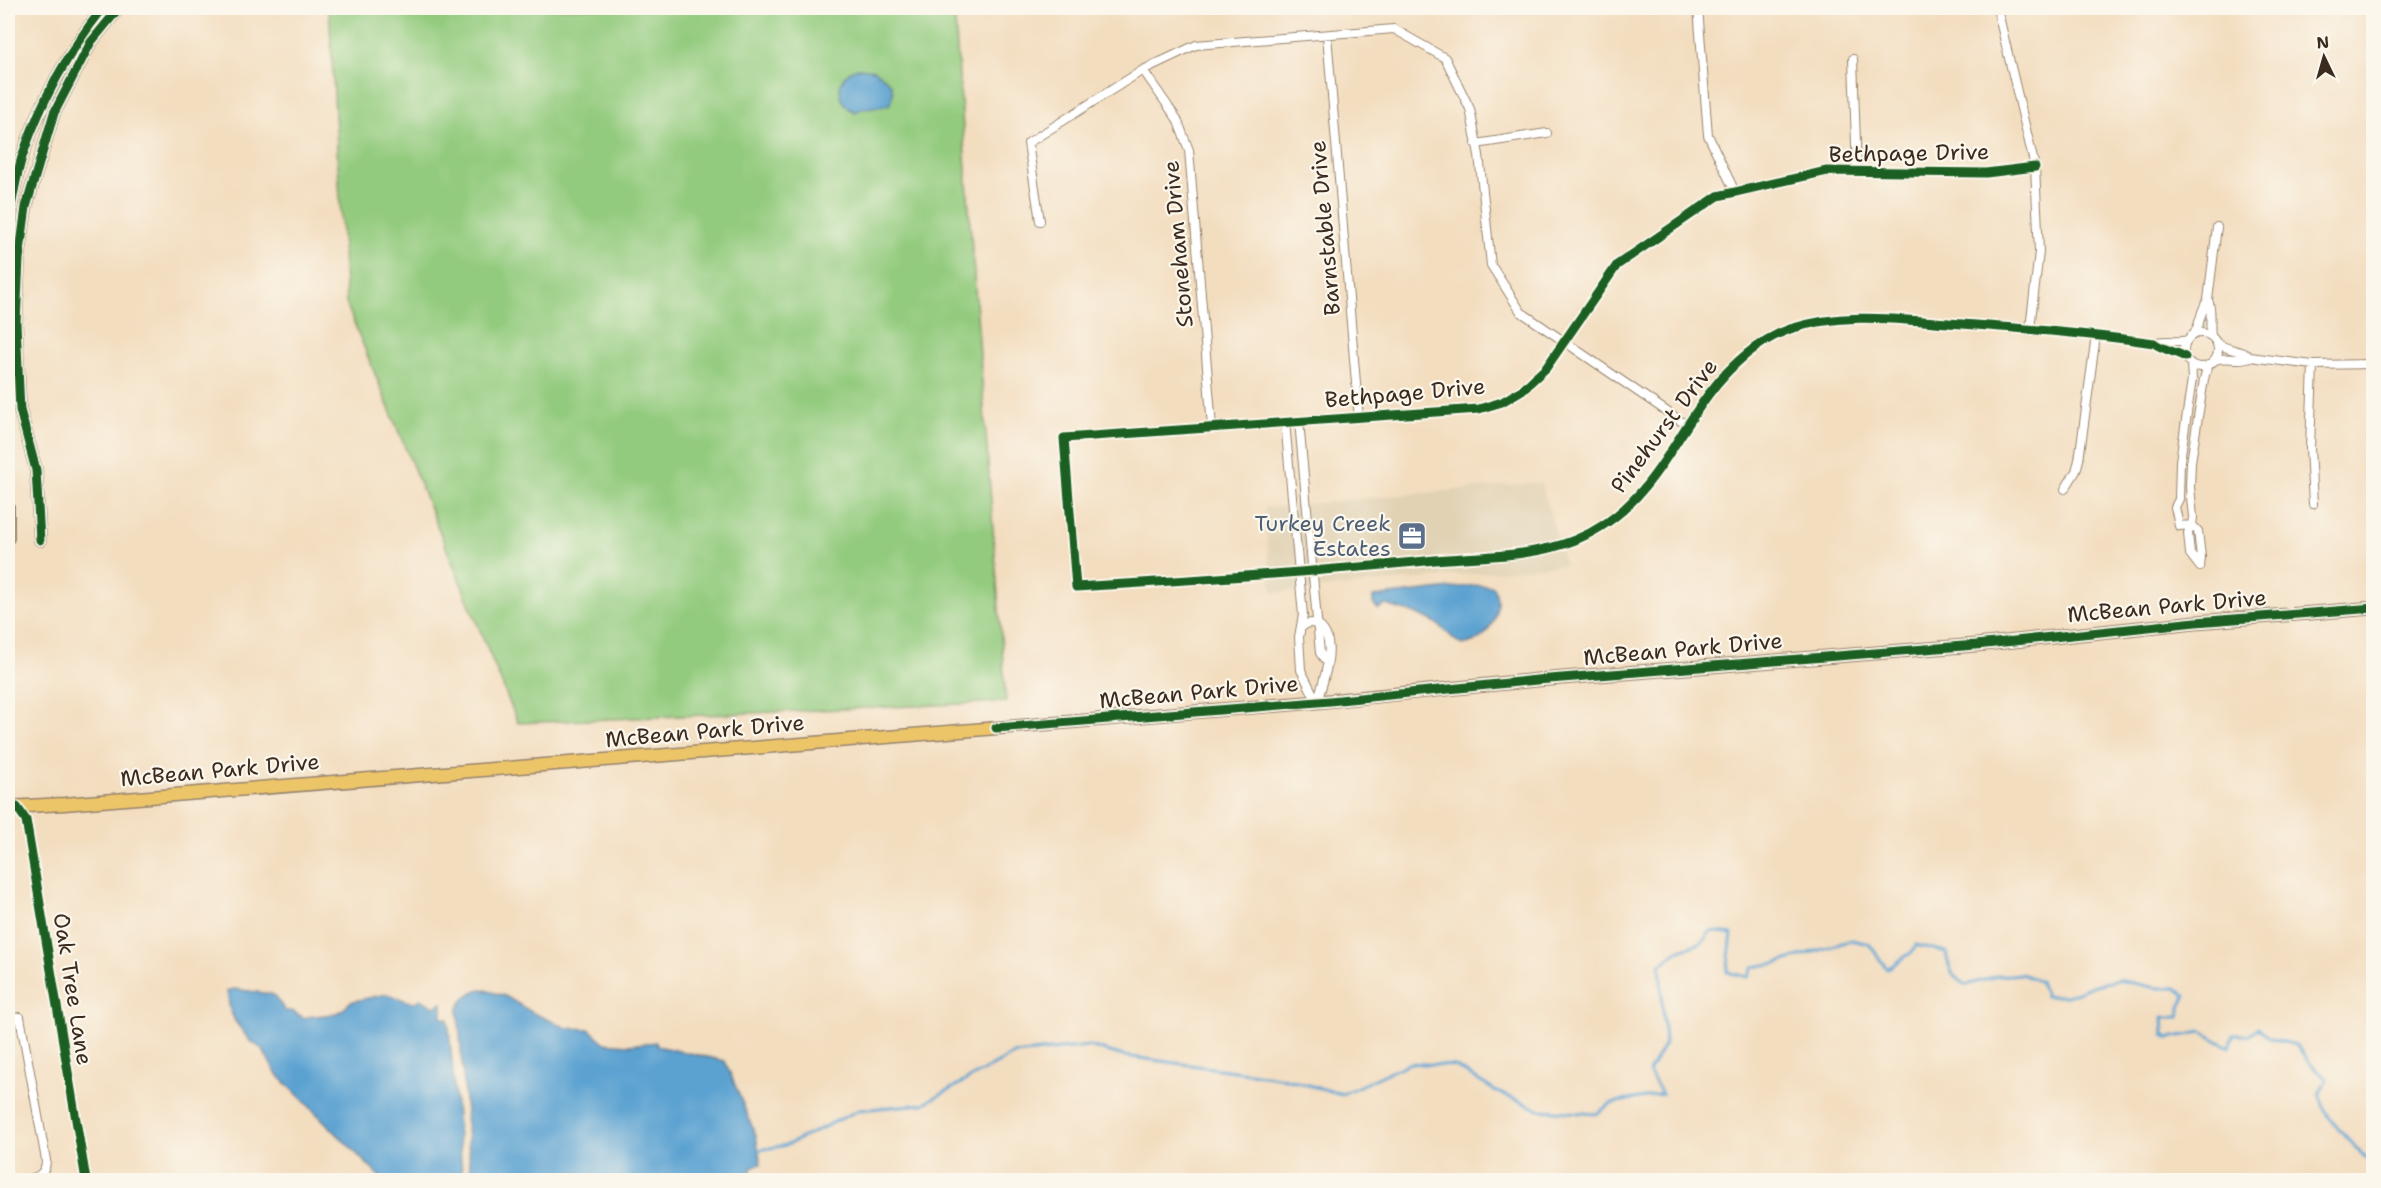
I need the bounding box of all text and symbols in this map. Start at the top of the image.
north arrow [2294,27,2354,87]
text: N [2316,32,2330,54]
street label: Bethpage Drive [1828,137,1990,169]
street label: Barnstable Drive [1303,139,1347,317]
street label: Stoneham Drive [1156,159,1200,329]
street label: Pinehurst Drive [1604,353,1724,499]
street label: Bethpage Drive [1324,372,1486,414]
place label: Turkey Creek Estates [1254,509,1391,563]
office icon: Turkey Creek Estates [1396,520,1428,552]
street label: McBean Park Drive [2066,583,2268,629]
street label: McBean Park Drive [1582,626,1784,672]
street label: McBean Park Drive [1098,669,1300,715]
street label: McBean Park Drive [604,708,806,754]
street label: McBean Park Drive [119,747,321,793]
street label: Oak Tree Lane [47,911,99,1067]

